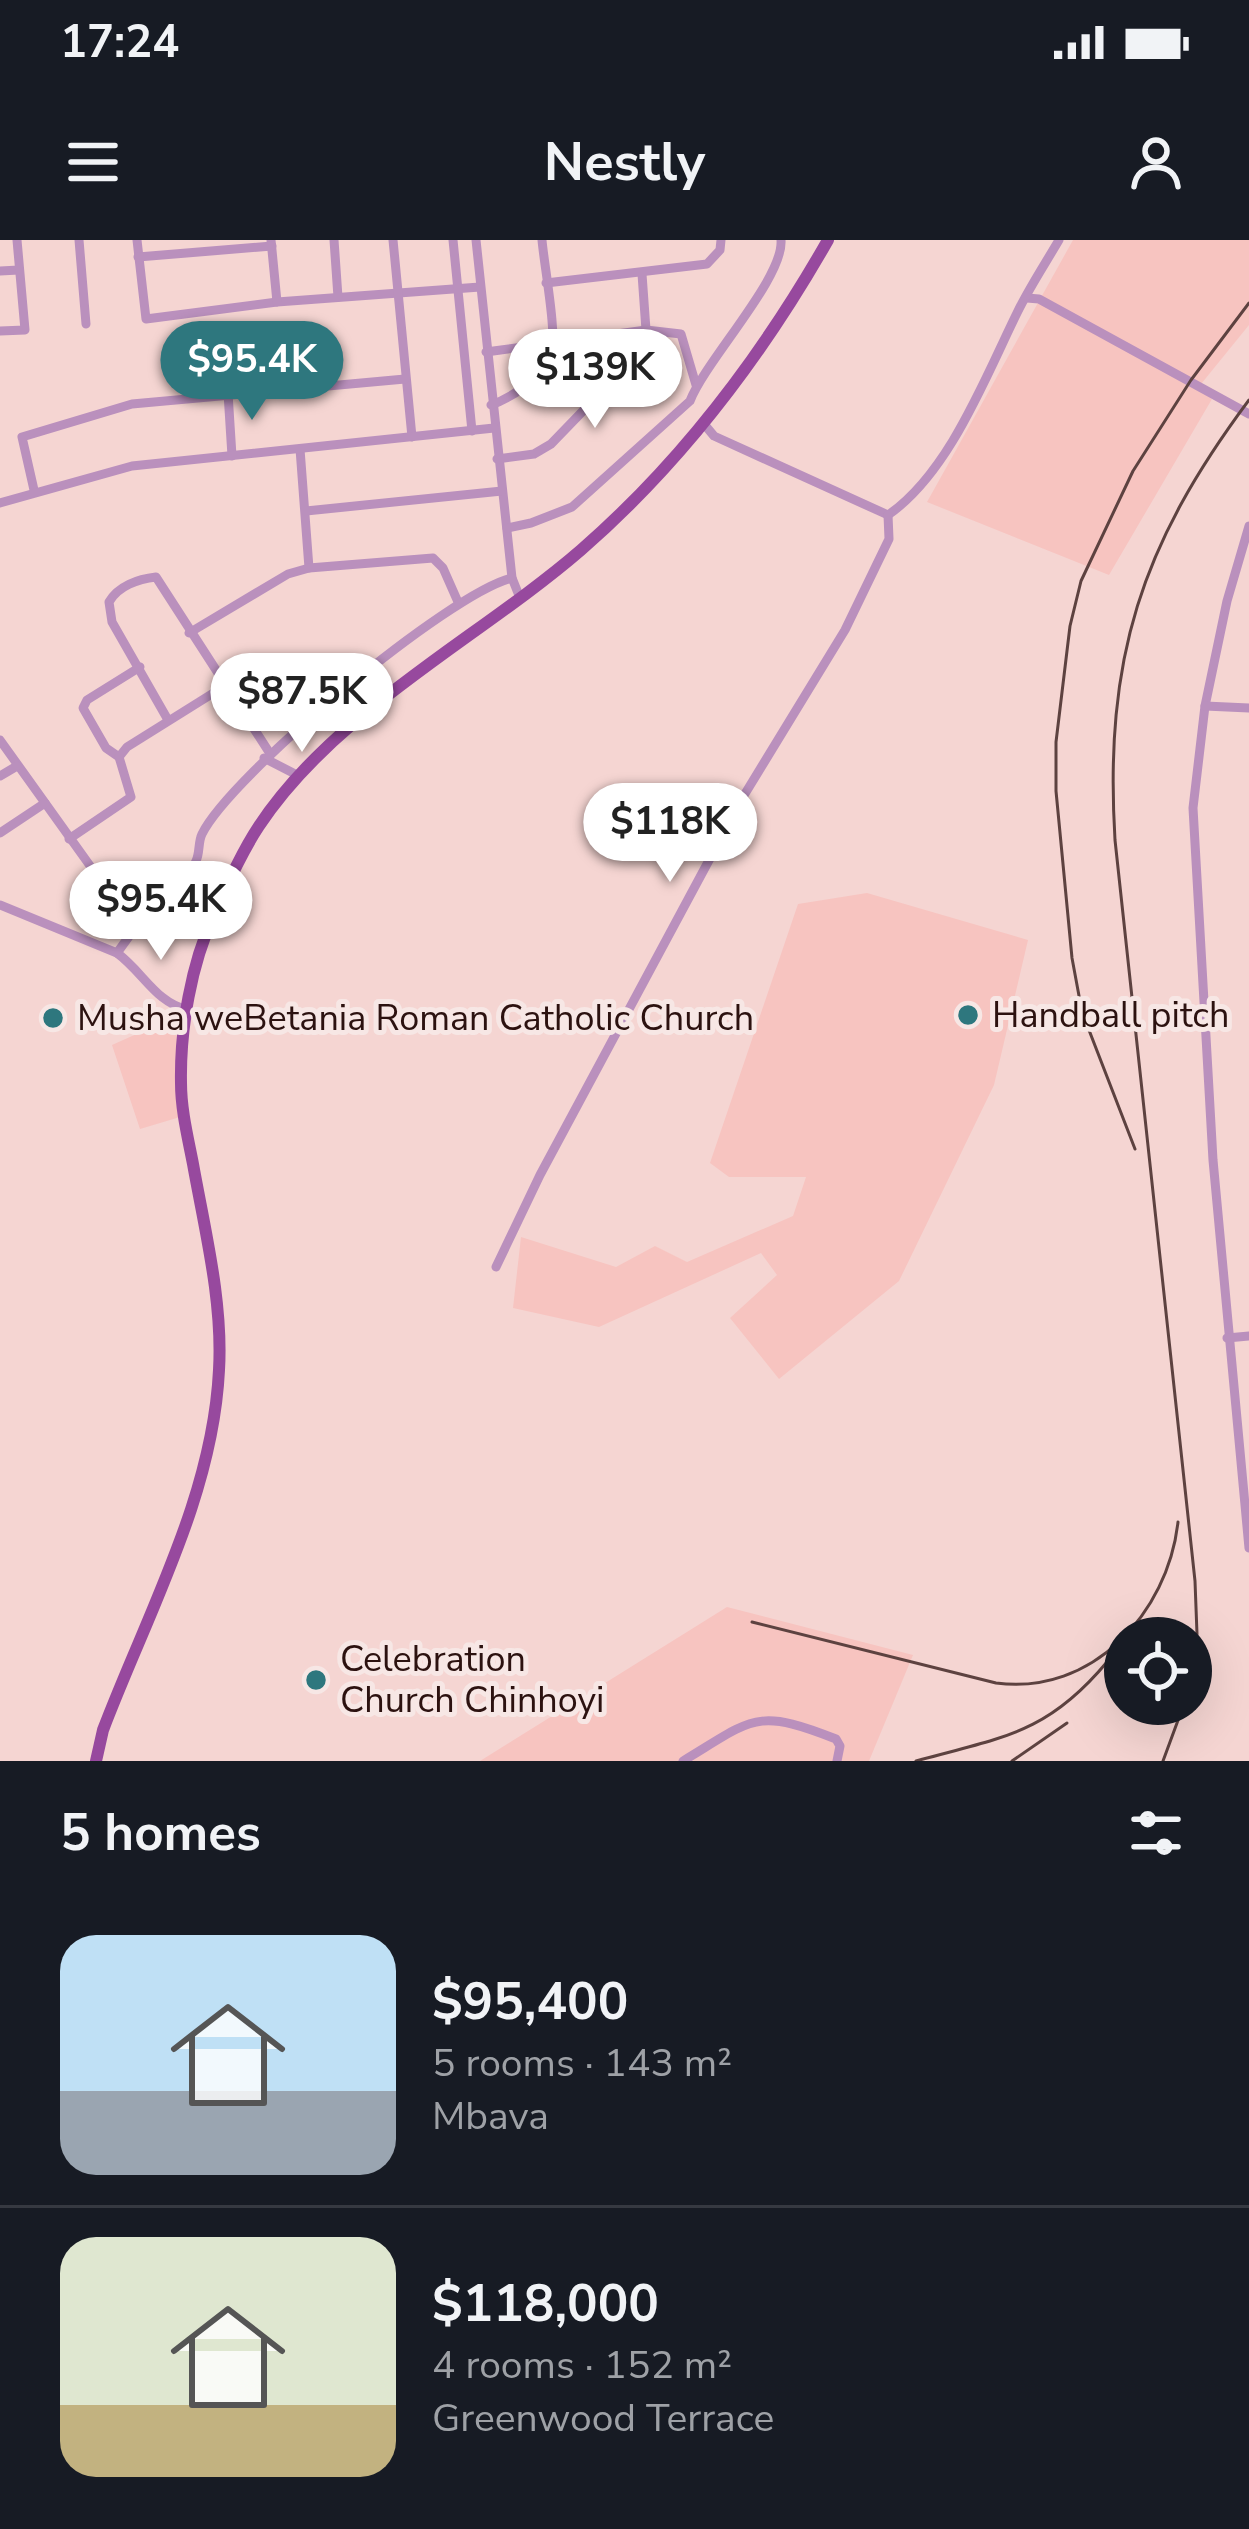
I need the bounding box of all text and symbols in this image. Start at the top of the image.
text: 17:24 [60,12,179,73]
text: Nestly [544,125,705,199]
icon: menu [60,129,126,195]
icon: person [1123,129,1189,195]
pin: $95.4K [154,321,350,423]
pin: $139K [511,329,679,431]
text: $95.4K [187,333,317,386]
text: $139K [535,341,655,394]
pin: $87.5K [204,653,400,755]
text: $87.5K [237,665,367,718]
pin: $118K [586,783,754,885]
text: $118K [610,795,730,848]
pin: $95.4K [63,861,259,963]
text: $95.4K [96,873,226,926]
place label: Handball pitch [992,991,1229,1040]
place label: Musha weBetania Roman Catholic Church [77,994,754,1043]
marker: Handball pitch [955,1002,981,1028]
marker: Musha weBetania Roman Catholic Church [40,1005,66,1031]
map controls [1104,1617,1212,1725]
button: locate [1104,1617,1212,1725]
place label: Celebration Church Chinhoyi [340,1635,604,1725]
marker: Celebration Church Chinhoyi [303,1667,329,1693]
text: 5 homes [60,1798,261,1868]
icon: filters [1123,1800,1189,1866]
text: $95,400 [432,1967,628,2037]
icon: home [156,1983,300,2127]
text: 5 rooms · 143 m² [432,2037,732,2090]
text: Mbava [432,2090,549,2143]
text: $118,000 [432,2269,659,2339]
icon: home [156,2285,300,2429]
text: 4 rooms · 152 m² [432,2339,732,2392]
text: Greenwood Terrace [432,2392,774,2445]

